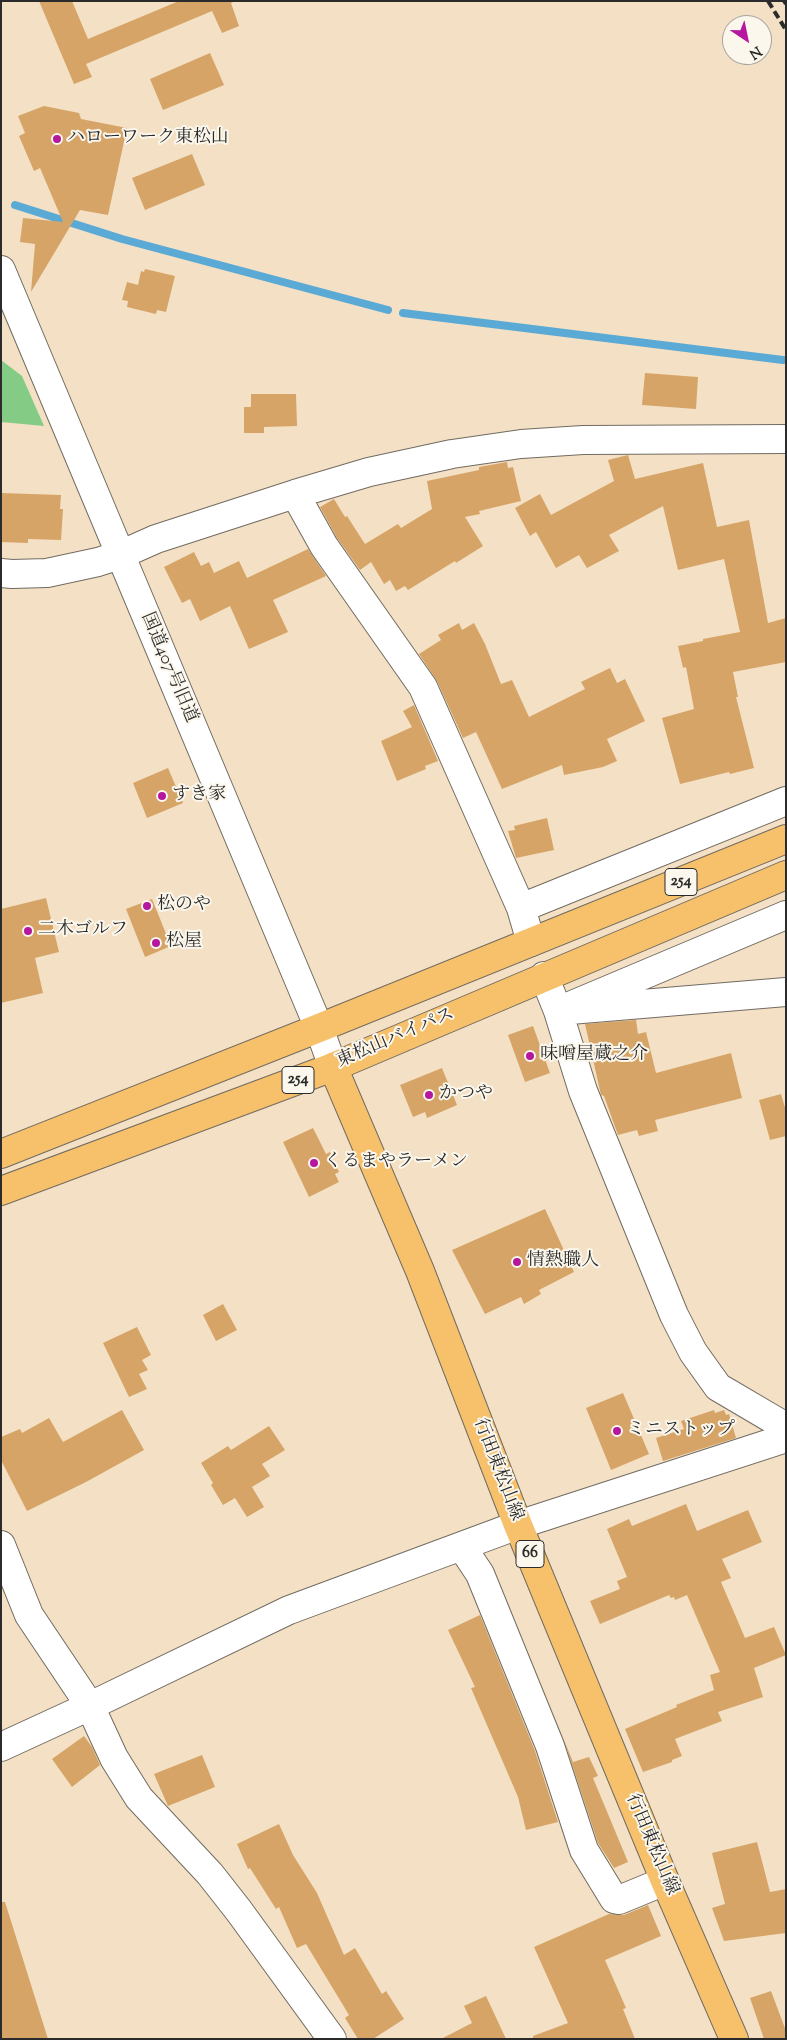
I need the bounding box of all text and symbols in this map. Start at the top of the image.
north arrow [722,15,772,65]
text: N [745,40,765,63]
place label: ハローワーク東松山 [67,128,229,150]
marker: ハローワーク東松山 [51,133,63,145]
street label: 国道407号旧道 [135,610,201,726]
place label: すき家 [172,785,226,807]
marker: すき家 [156,790,168,802]
road number: 254 [665,869,697,896]
place label: 松のや [157,895,211,917]
marker: 松のや [141,900,153,912]
place label: 二木ゴルフ [38,920,128,942]
marker: 二木ゴルフ [22,925,34,937]
place label: 松屋 [166,932,202,954]
marker: 松屋 [150,937,162,949]
street label: 東松山バイパス [334,1004,458,1074]
place label: 味噌屋蔵之介 [540,1045,648,1067]
marker: 味噌屋蔵之介 [524,1050,536,1062]
road number: 254 [282,1066,314,1094]
place label: かつや [439,1084,493,1106]
marker: かつや [423,1089,435,1101]
place label: くるまやラーメン [324,1152,468,1174]
marker: くるまやラーメン [308,1157,320,1169]
place label: 情熱職人 [527,1251,599,1273]
marker: 情熱職人 [511,1256,523,1268]
street label: 行田東松山線 [468,1416,526,1524]
place label: ミニストップ [627,1420,735,1442]
marker: ミニストップ [611,1425,623,1437]
road number: 66 [516,1540,544,1568]
street label: 行田東松山線 [620,1791,682,1899]

